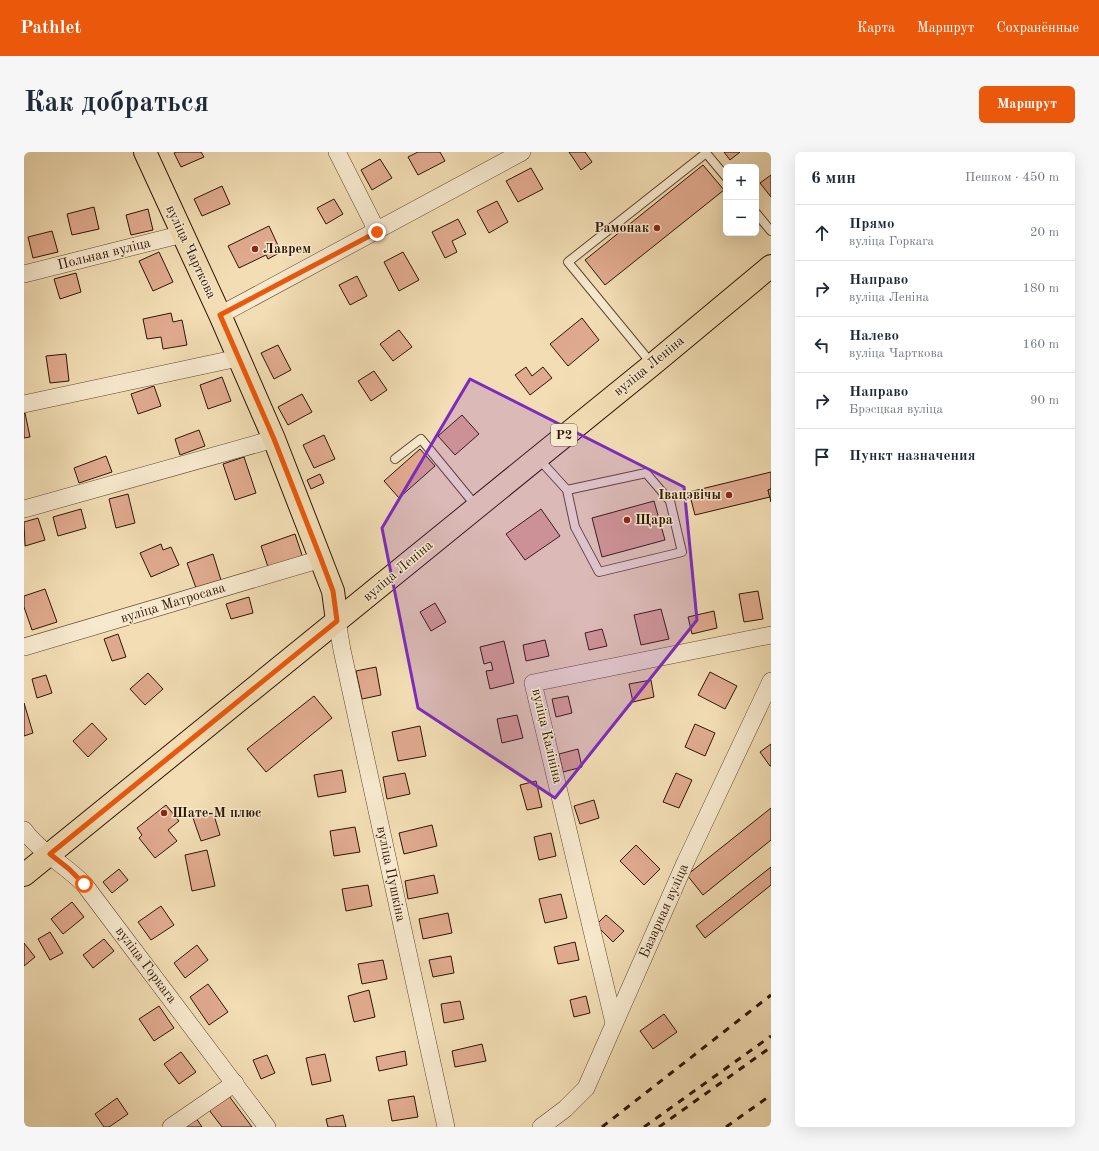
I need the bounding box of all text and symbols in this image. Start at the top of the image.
text: Pathlet [20,19,81,38]
text: Карта [857,21,895,35]
text: Маршрут [917,21,974,35]
text: Сохранённые [996,21,1079,35]
button: Маршрут [979,86,1075,123]
text: Как добраться [24,90,209,118]
map controls [723,164,759,236]
button: + [723,164,759,200]
text: 6 мин [811,170,856,187]
text: Пешком · 450 m [965,171,1059,184]
button: − [723,200,759,236]
street label: вуліца Чарткова [163,203,219,301]
text: Прямо [849,217,895,232]
place label: Рамонак [594,221,650,235]
icon: ahead [811,222,833,244]
route end [368,223,386,241]
marker: Рамонак [652,223,662,233]
text: 20 m [1030,226,1059,239]
text: вуліца Горкага [849,235,934,248]
street label: Польная вуліца [56,236,152,272]
place label: Лаврем [263,242,311,256]
marker: Лаврем [250,244,260,254]
text: Направо [849,273,908,288]
icon: right [811,278,833,300]
text: 180 m [1022,282,1059,295]
text: вуліца Леніна [849,291,929,304]
text: Налево [849,329,899,344]
street label: вуліца Леніна [611,333,687,399]
icon: left [811,334,833,356]
text: 160 m [1022,338,1059,351]
text: вуліца Чарткова [849,347,943,360]
text: Направо [849,385,908,400]
icon: right [811,390,833,412]
text: 90 m [1030,394,1059,407]
text: Брэсцкая вуліца [849,403,943,416]
road number: Р2 [551,424,577,446]
icon: arrive [811,446,833,468]
text: Пункт назначения [849,449,976,464]
place label: Івацэвічы [658,488,721,502]
marker: Івацэвічы [724,490,734,500]
place label: Щара [635,513,673,527]
marker: Щара [622,515,632,525]
street label: вуліца Леніна [361,538,436,604]
street label: вуліца Матросава [119,580,227,626]
street label: вуліца Калініна [529,687,565,785]
place label: Шате-М плюс [172,806,262,820]
marker: Шате-М плюс [159,808,169,818]
street label: вуліца Пушкіна [374,825,408,923]
street label: Базарная вуліца [637,862,691,960]
route start [75,875,93,893]
street label: вуліца Горкага [113,924,179,1006]

